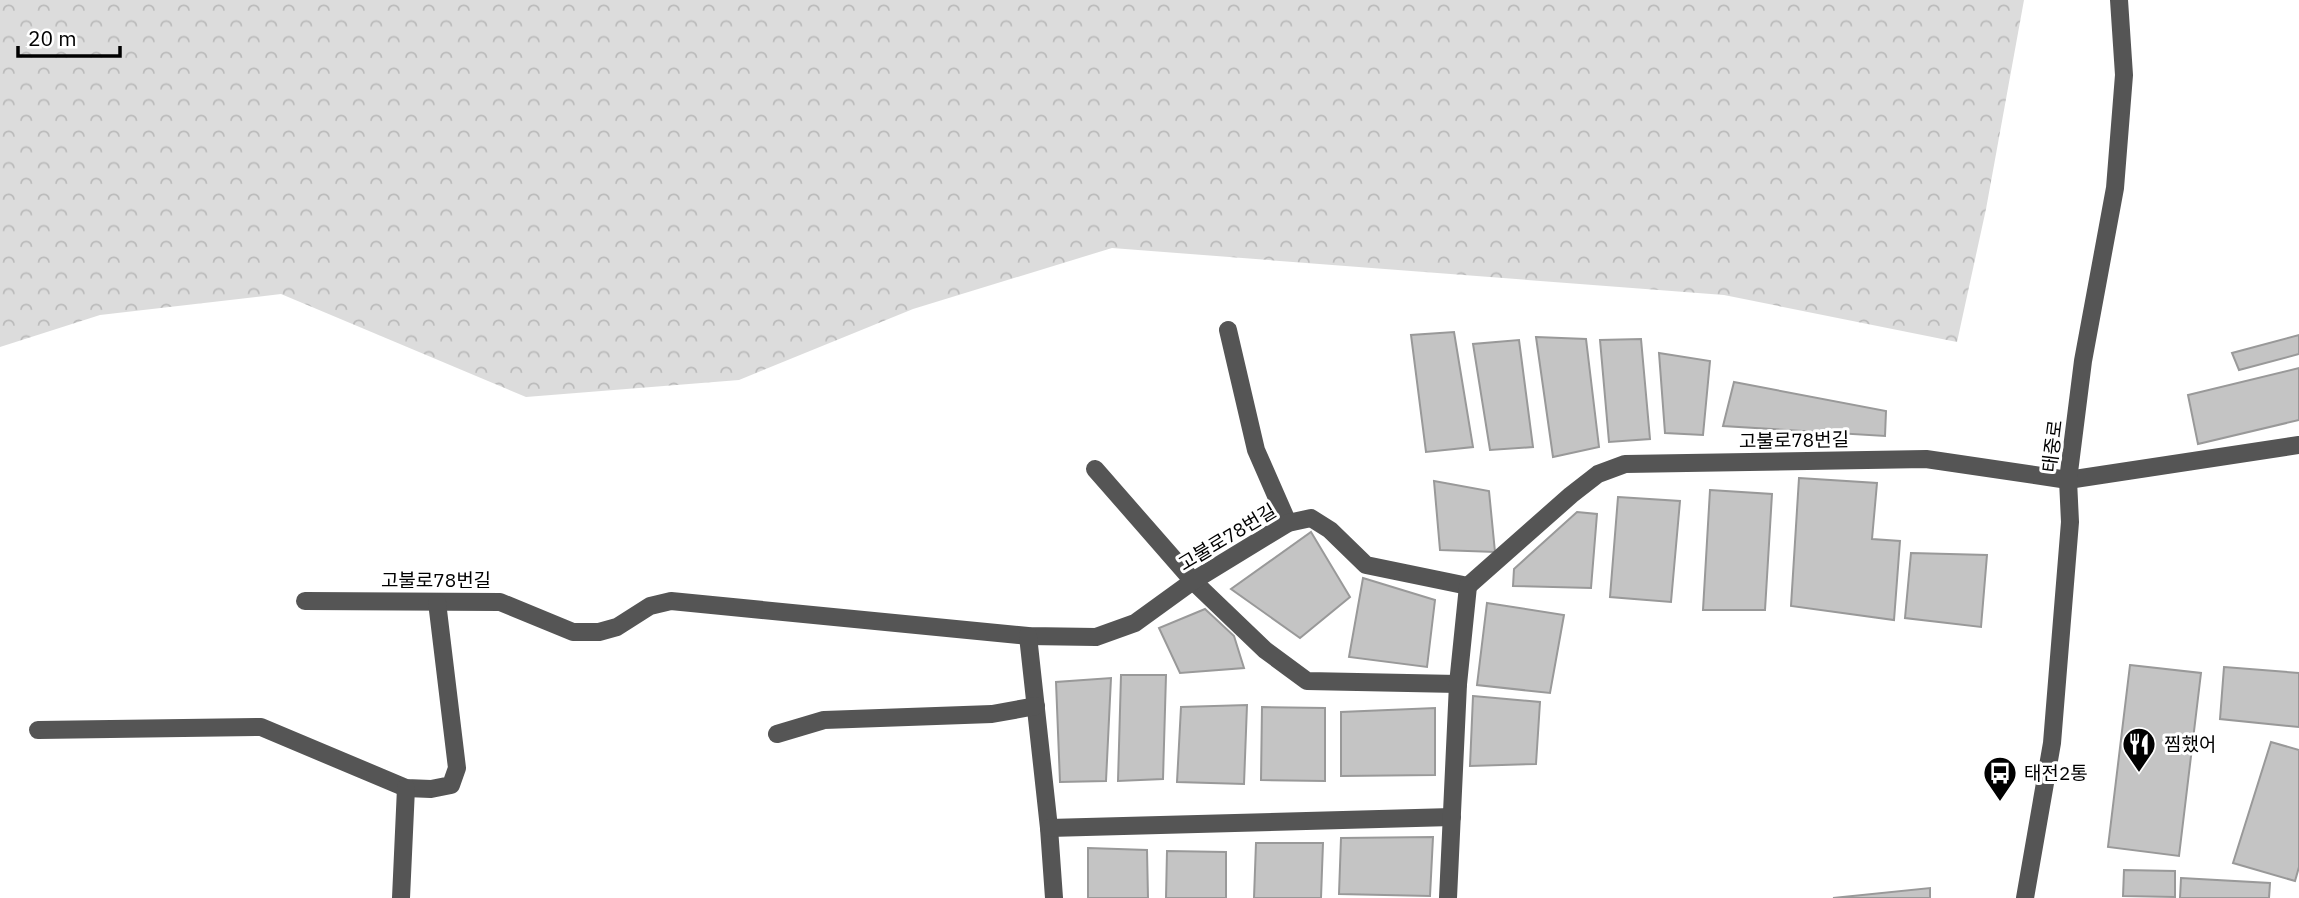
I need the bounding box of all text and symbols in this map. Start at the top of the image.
scale bar [18,14,119,58]
text: 20 m [28,24,77,52]
street label: 태중로 [2037,419,2067,473]
street label: 고불로78번길 [1739,427,1849,453]
street label: 고불로78번길 [1174,498,1280,576]
street label: 고불로78번길 [381,568,491,592]
restaurant icon: 찜했어 [2120,725,2158,774]
place label: 찜했어 [2164,732,2216,756]
bus stop icon: 태전2통 [1981,754,2019,803]
place label: 태전2통 [2024,761,2088,785]

